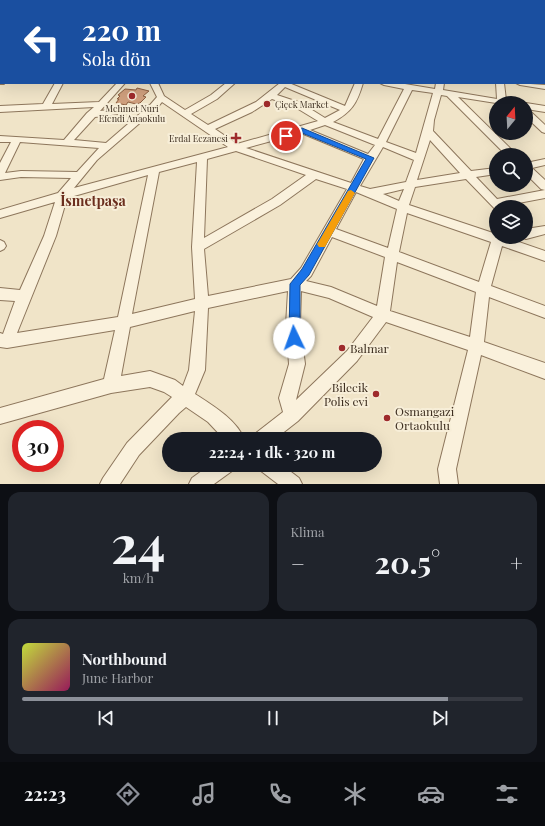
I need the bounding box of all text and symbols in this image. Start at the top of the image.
text: 220 m [82,11,161,48]
icon: left [16,16,68,68]
text: Sola dön [82,47,151,71]
marker: Mehmet Nuri Efendi Anaokulu [127,91,137,101]
north arrow [489,96,533,140]
map controls [489,96,533,244]
place label: Çiçek Market [275,98,329,110]
marker: Çiçek Market [262,99,272,109]
place label: Mehmet Nuri Efendi Anaokulu [99,102,166,124]
pin [269,119,303,153]
icon: arrive [275,125,297,147]
place label: Erdal Eczanesi [169,132,228,144]
marker: Erdal Eczanesi [231,133,241,143]
button: search [489,148,533,192]
district label: İsmetpaşa [60,191,127,210]
button: layers [489,200,533,244]
position arrow [273,317,315,359]
place label: Balmar [350,340,390,356]
marker: Balmar [337,343,347,353]
place label: Bilecik Polis evi [324,379,368,409]
marker: Bilecik Polis evi [371,389,381,399]
place label: Osmangazi Ortaokulu [395,403,455,433]
marker: Osmangazi Ortaokulu [382,413,392,423]
speed limit sign: 30 [12,420,64,472]
text: 22:24 · 1 dk · 320 m [209,442,335,462]
text: 24 [111,508,166,577]
text: Klima [291,523,325,540]
text: 20.5° [375,542,440,582]
text: − [291,548,305,578]
text: + [510,548,523,578]
text: km/h [123,569,154,586]
text: Northbound [82,649,167,669]
text: June Harbor [82,669,153,686]
icon: previous [95,707,117,729]
icon: pause [262,707,284,729]
icon: next [429,707,451,729]
icon: directions [114,780,142,808]
icon: music [190,780,218,808]
icon: phone [266,780,294,808]
icon: climate [341,780,369,808]
icon: car [417,780,445,808]
icon: filters [493,780,521,808]
text: 22:23 [24,782,66,806]

